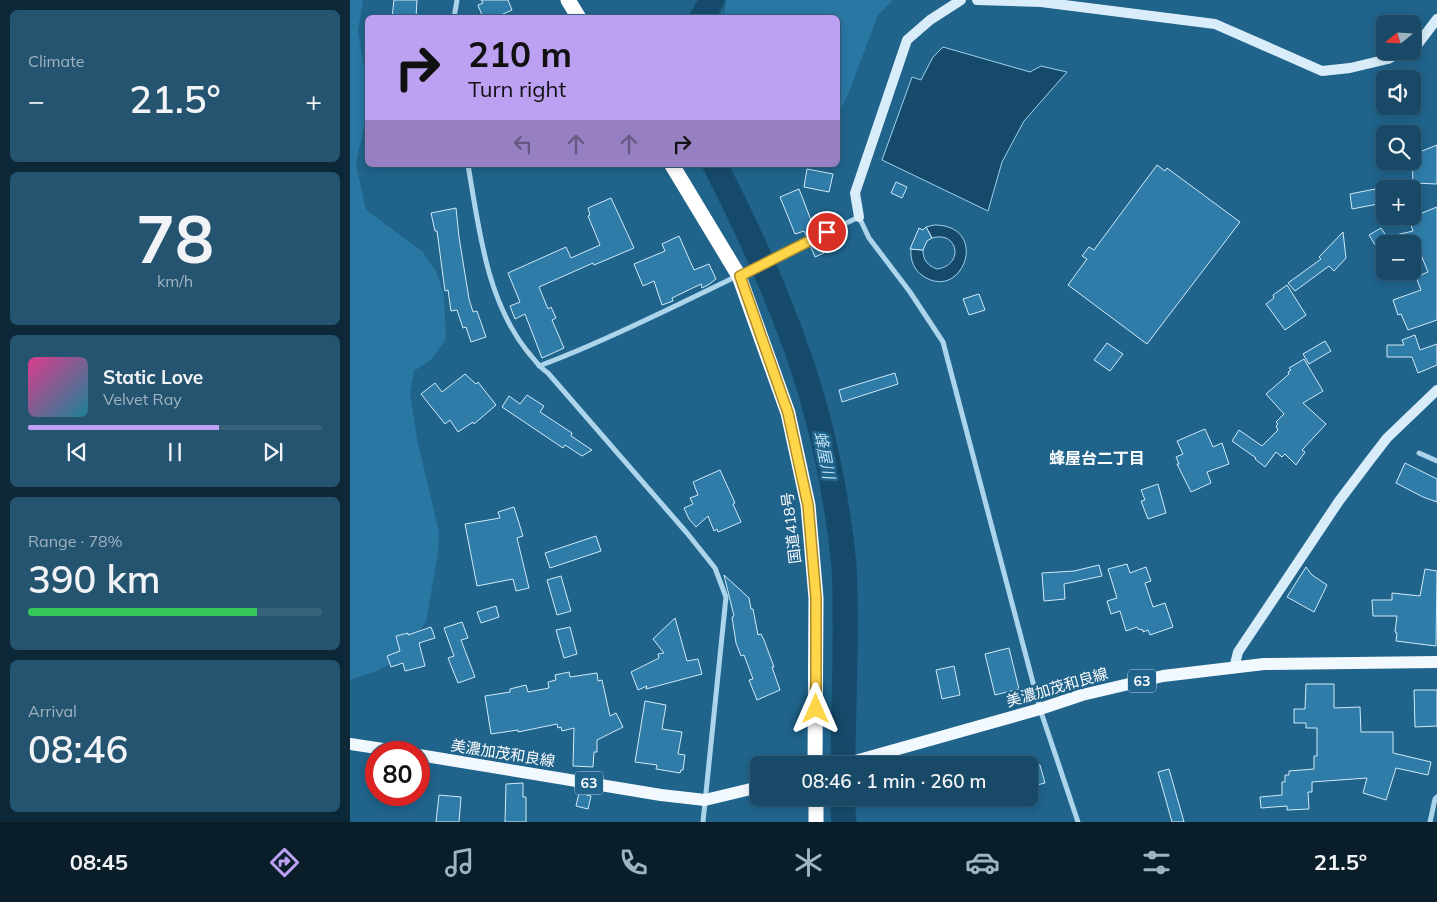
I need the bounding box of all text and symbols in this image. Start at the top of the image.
north arrow [1376,15,1421,60]
map controls [1376,15,1421,280]
text: 210 m [468,32,572,76]
icon: right [385,35,450,100]
text: Climate [28,51,84,71]
button: sound [1376,70,1421,115]
text: 21.5° [129,75,221,123]
text: Turn right [468,75,566,103]
text: − [28,83,45,118]
text: + [305,83,322,118]
button: search [1376,125,1421,170]
icon: left [509,130,537,158]
icon: ahead [562,130,590,158]
icon: ahead [615,130,643,158]
icon: right [668,130,696,158]
button: + [1376,180,1421,225]
text: 78 [136,198,214,279]
pin [806,211,848,253]
icon: arrive [813,218,841,246]
button: − [1376,235,1421,280]
text: km/h [157,271,193,291]
text: Static Love [103,365,203,389]
text: Velvet Ray [103,389,182,409]
water label: 蜂屋川 [811,430,840,482]
icon: previous [63,438,91,466]
icon: pause [161,438,189,466]
icon: next [259,438,287,466]
district label: 蜂屋台二丁目 [1049,448,1145,468]
street label: 国道418号 [777,491,805,565]
text: Range · 78% [28,531,123,551]
text: 390 km [28,555,161,603]
street label: 美濃加茂和良線 [1004,663,1110,711]
road number: 63 [1128,669,1156,692]
position arrow [789,682,841,734]
text: Arrival [28,701,77,721]
text: 08:46 [28,725,128,773]
street label: 美濃加茂和良線 [450,735,556,771]
speed limit sign: 80 [365,741,430,806]
text: 08:46 · 1 min · 260 m [801,769,987,793]
road number: 63 [575,771,603,794]
icon: directions [267,845,302,880]
icon: music [442,845,477,880]
icon: phone [616,845,651,880]
icon: climate [791,845,826,880]
icon: car [965,845,1000,880]
icon: filters [1139,845,1174,880]
text: 08:45 [70,848,128,876]
text: 21.5° [1314,848,1367,876]

